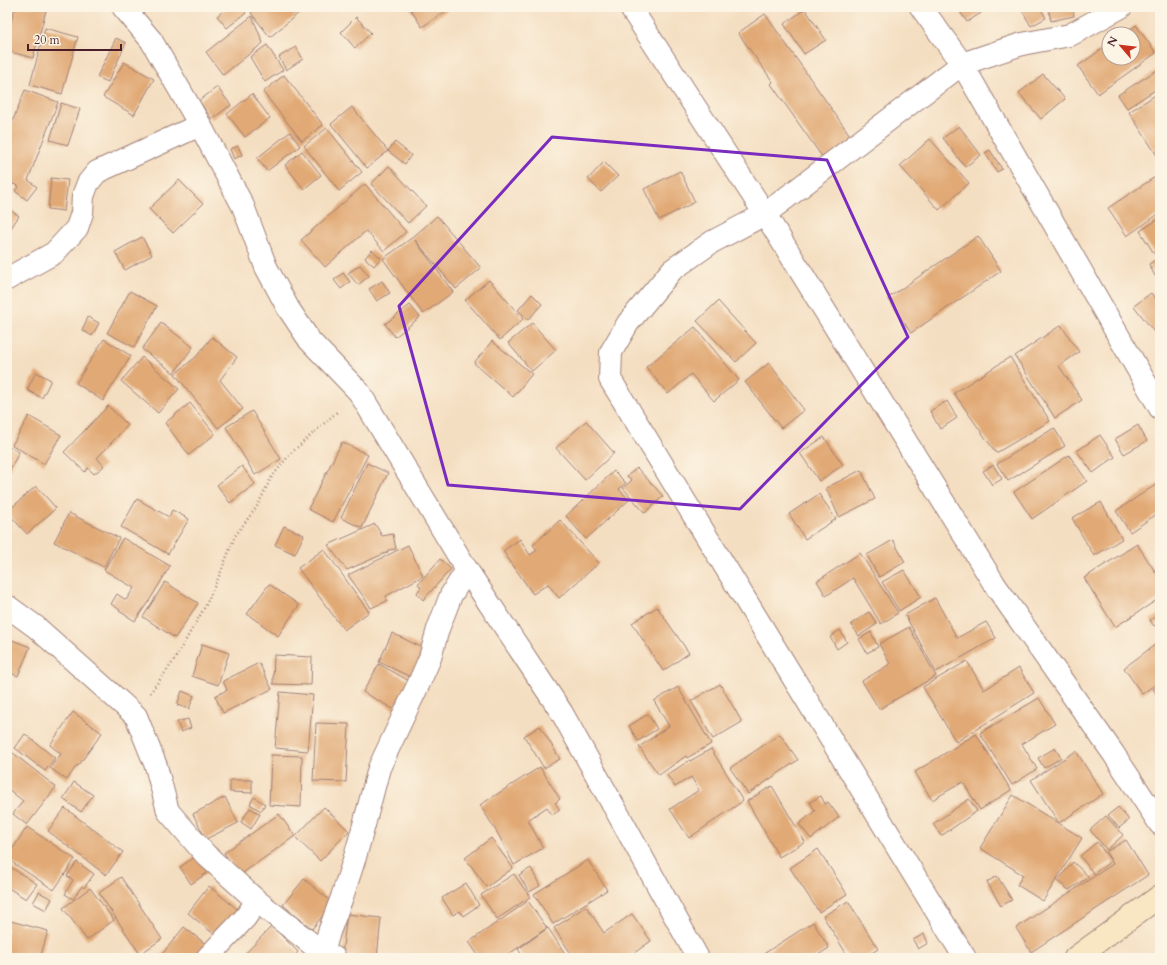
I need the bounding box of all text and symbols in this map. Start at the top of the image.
scale bar [28,26,121,52]
north arrow [1101,26,1141,66]
text: 20 m [34,32,61,48]
text: N [1104,33,1122,49]

